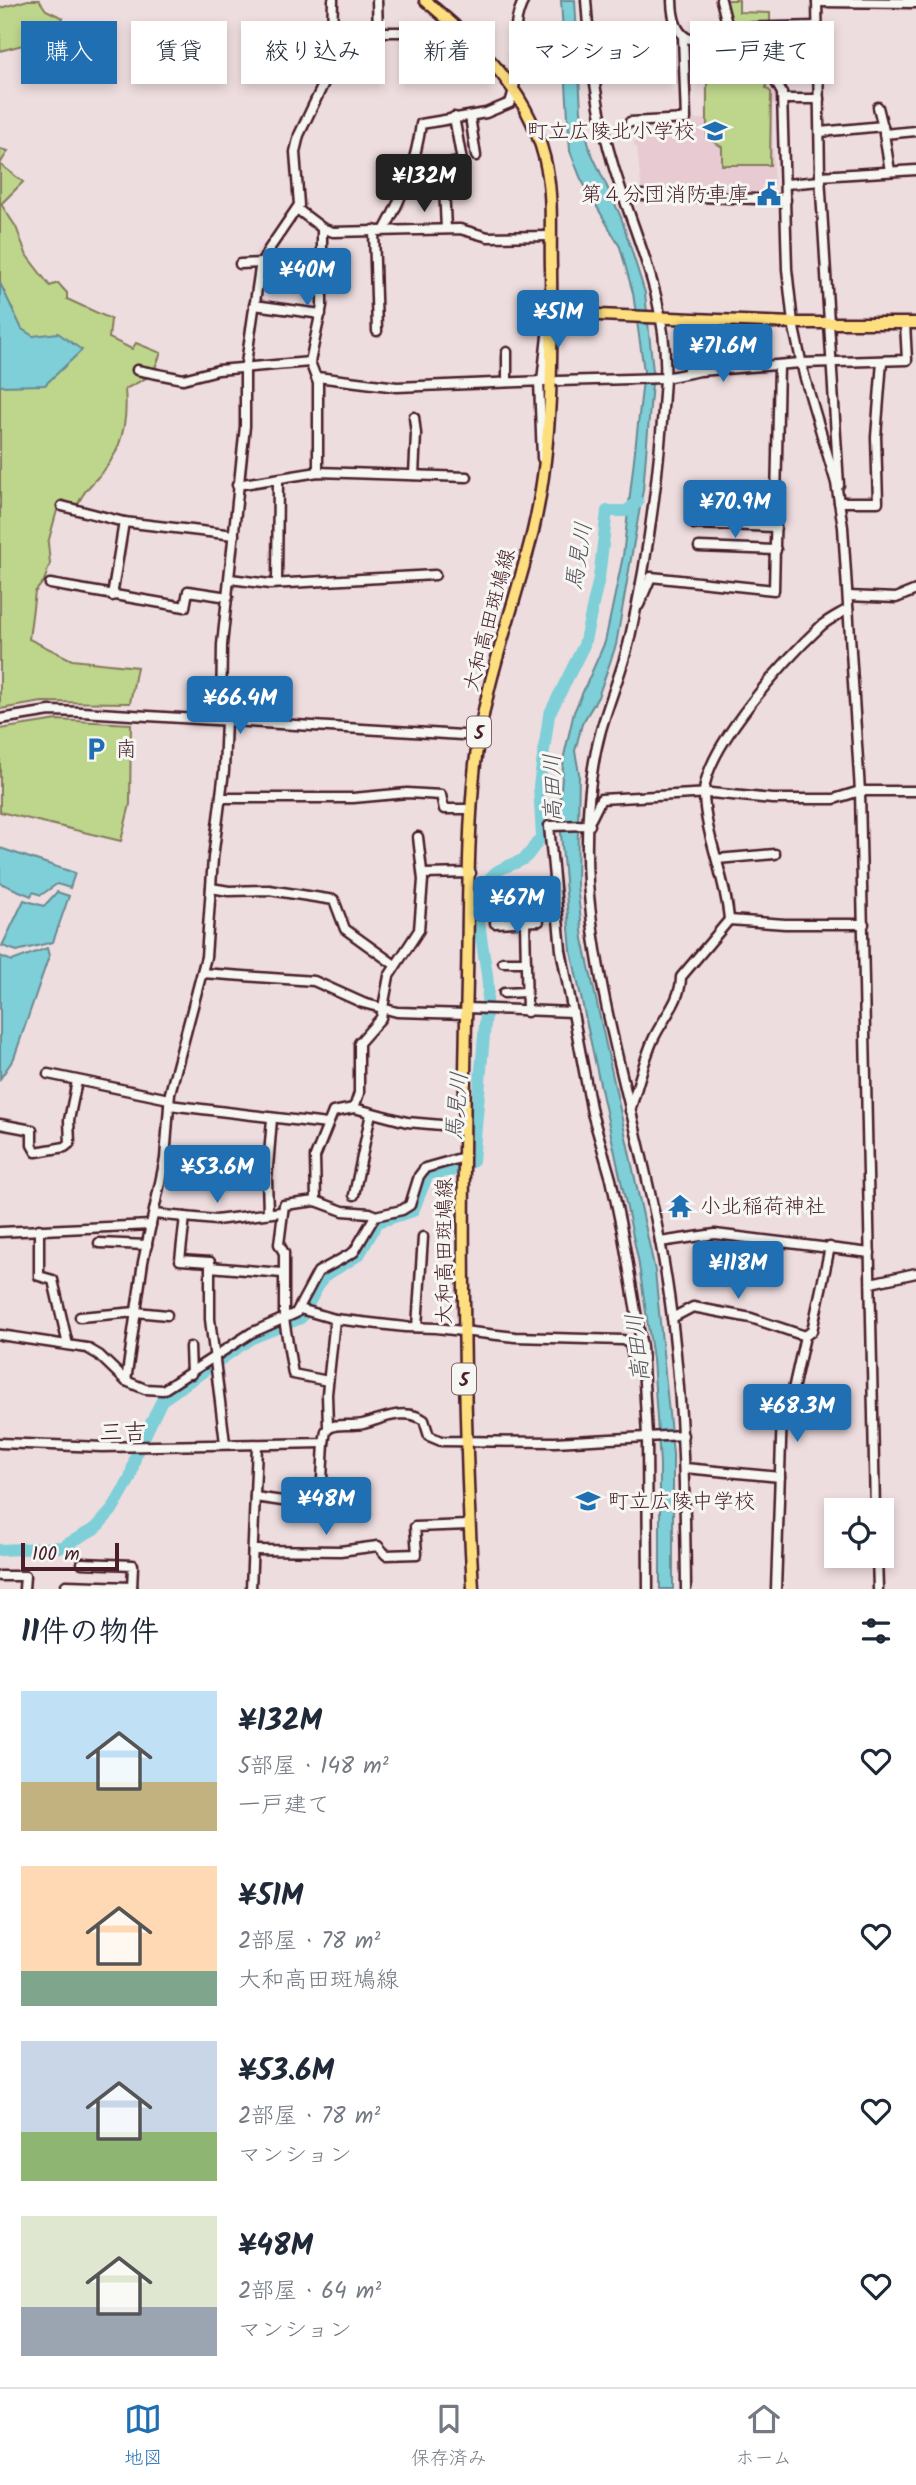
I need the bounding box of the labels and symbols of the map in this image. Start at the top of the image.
place label: 町立広陵北小学校 [527,116,695,149]
school or university icon: 町立広陵北小学校 [701,117,729,145]
pin: ¥132M [375,154,473,214]
place label: 第４分団消防車庫 [581,179,749,212]
public building icon: 第４分団消防車庫 [755,180,783,208]
pin: ¥40M [266,248,348,308]
pin: ¥51M [517,290,599,350]
pin: ¥71.6M [666,324,780,384]
pin: ¥70.9M [678,480,792,540]
water label: 馬見川 [557,519,603,593]
street label: 大和高田斑鳩線 [455,545,525,696]
pin: ¥66.4M [183,676,297,736]
road number: 5 [467,716,491,748]
place label: 南 [116,734,137,767]
parking icon: 南 [82,735,110,763]
water label: 高田川 [535,753,573,823]
pin: ¥67M [476,876,558,936]
water label: 馬見川 [437,1070,479,1142]
pin: ¥53.6M [160,1146,274,1205]
street label: 大和高田斑鳩線 [429,1178,462,1325]
place label: 小北稲荷神社 [700,1191,826,1224]
temple icon: 小北稲荷神社 [666,1192,694,1220]
pin: ¥118M [689,1242,787,1301]
water label: 高田川 [617,1312,660,1384]
road number: 5 [452,1364,476,1394]
pin: ¥68.3M [740,1384,854,1444]
district label: 三吉 [99,1414,147,1453]
pin: ¥48M [285,1478,367,1537]
place label: 町立広陵中学校 [608,1486,755,1519]
school or university icon: 町立広陵中学校 [574,1487,602,1515]
scale bar [21,1540,119,1572]

